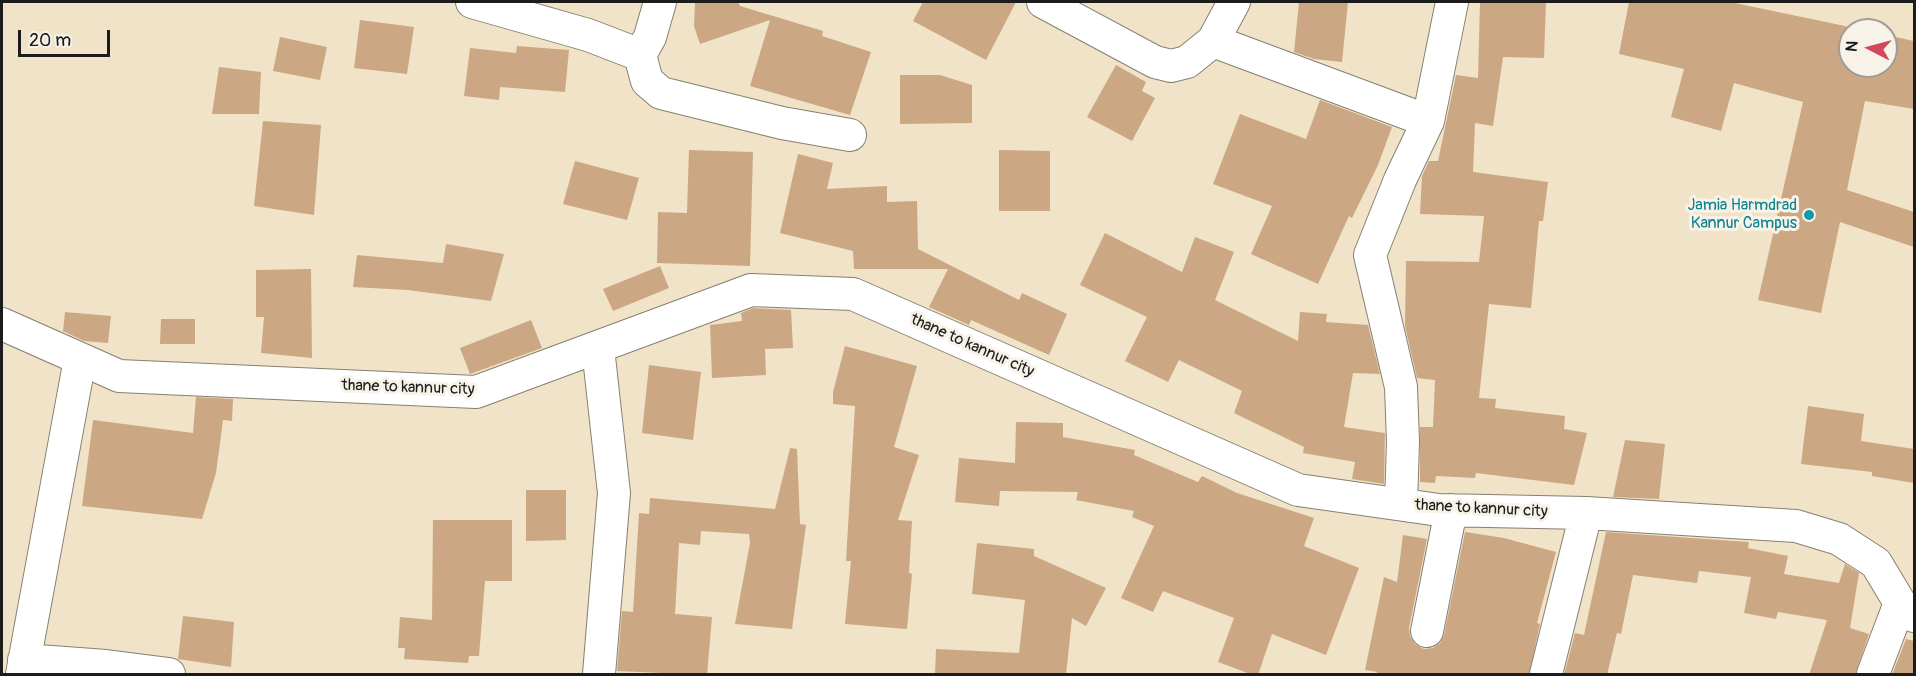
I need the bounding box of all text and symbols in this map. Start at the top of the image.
scale bar [21,18,112,56]
north arrow [1838,18,1898,78]
text: 20 m [29,29,71,52]
text: N [1842,40,1863,53]
place label: Jamia Harmdrad Kannur Campus [1688,196,1797,234]
marker: Jamia Harmdrad Kannur Campus [1802,208,1816,222]
street label: thane to kannur city [907,310,1037,382]
street label: thane to kannur city [341,376,475,400]
street label: thane to kannur city [1414,496,1548,522]

